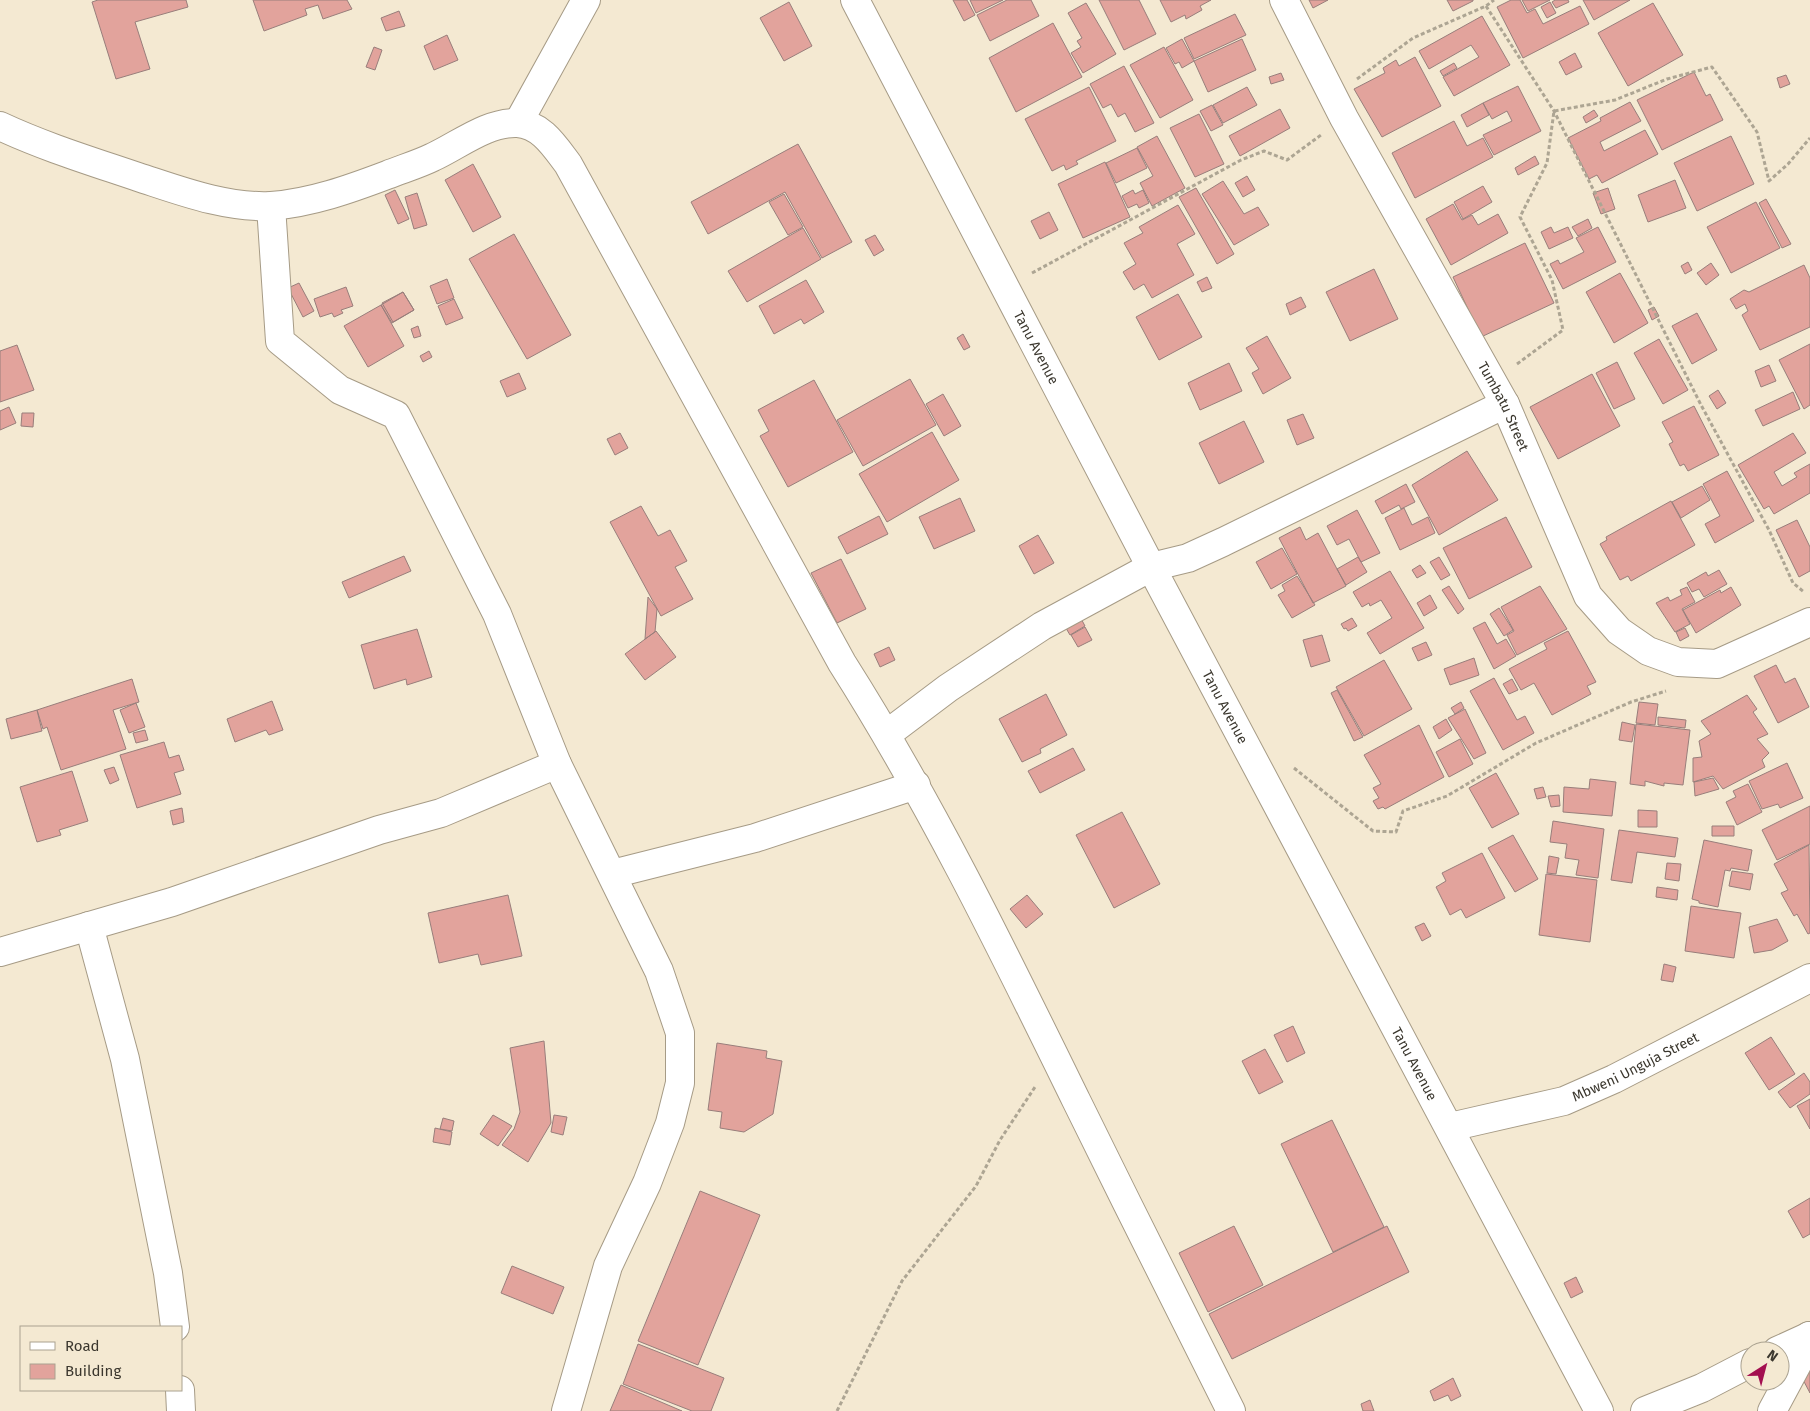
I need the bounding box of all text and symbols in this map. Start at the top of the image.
street label: Tanu Avenue [1010,308,1062,387]
street label: Tumbatu Street [1474,359,1533,455]
street label: Tanu Avenue [1198,667,1251,747]
street label: Tanu Avenue [1388,1024,1441,1104]
street label: Mbweni Unguja Street [1570,1028,1702,1105]
legend [20,1326,182,1391]
text: Road [65,1337,100,1355]
north arrow [1740,1341,1790,1391]
text: N [1764,1346,1781,1365]
text: Building [65,1362,121,1380]

